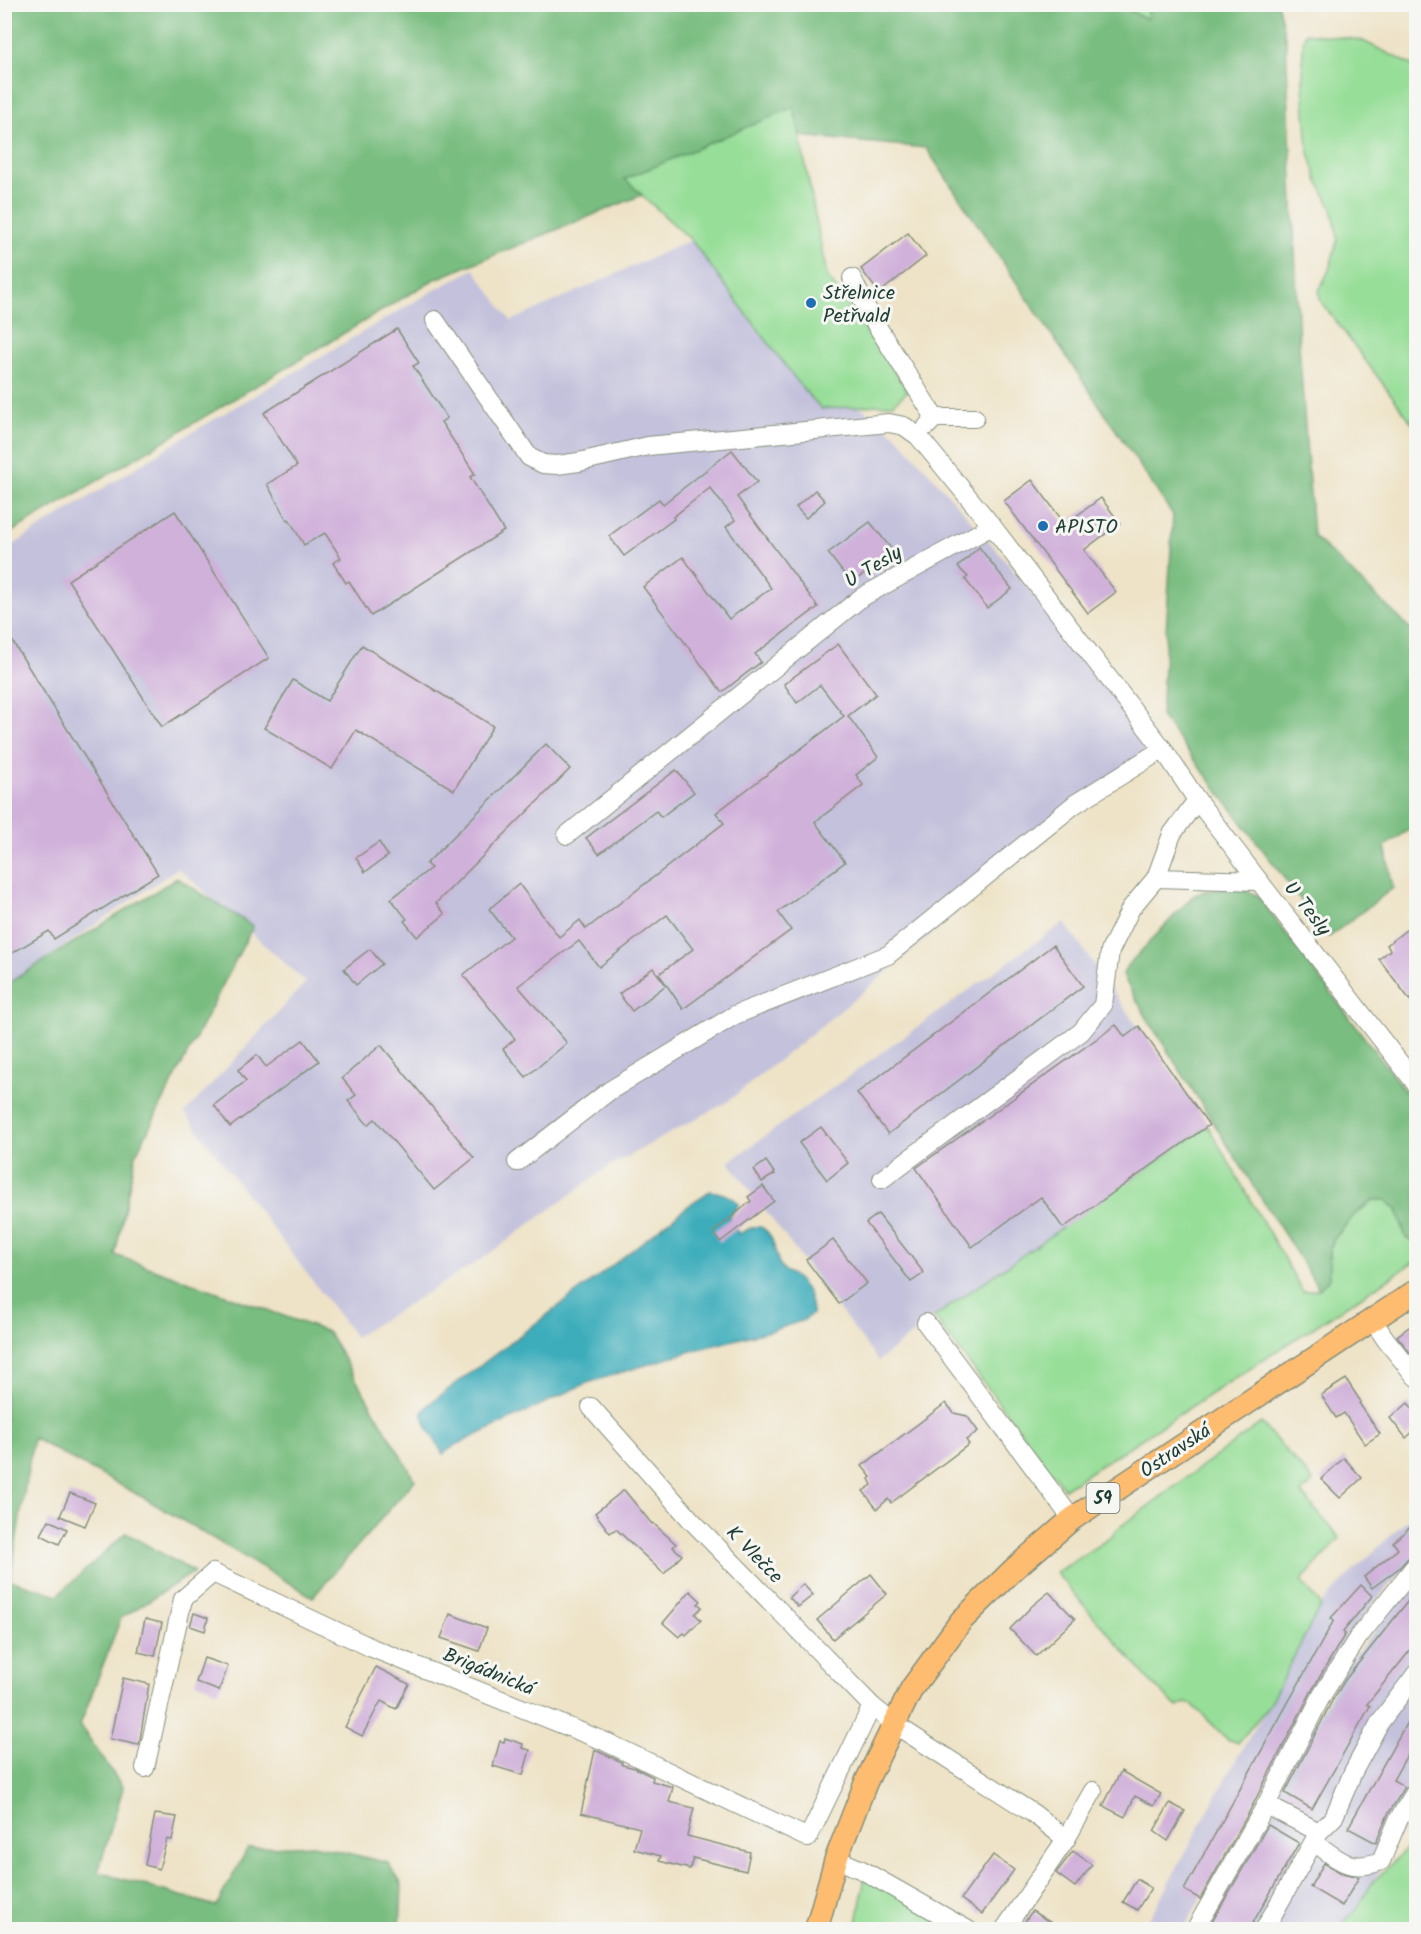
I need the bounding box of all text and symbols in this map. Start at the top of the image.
place label: Střelnice Petřvald [823,278,895,333]
marker: Střelnice Petřvald [804,296,818,310]
place label: APISTO [1055,512,1118,544]
marker: APISTO [1036,519,1050,533]
street label: U Tesly [839,538,910,598]
street label: U Tesly [1275,875,1339,944]
street label: Ostravská [1134,1415,1220,1487]
road number: 59 [1086,1483,1120,1513]
street label: K Vlečce [717,1519,790,1592]
street label: Brigádnická [438,1640,540,1706]

